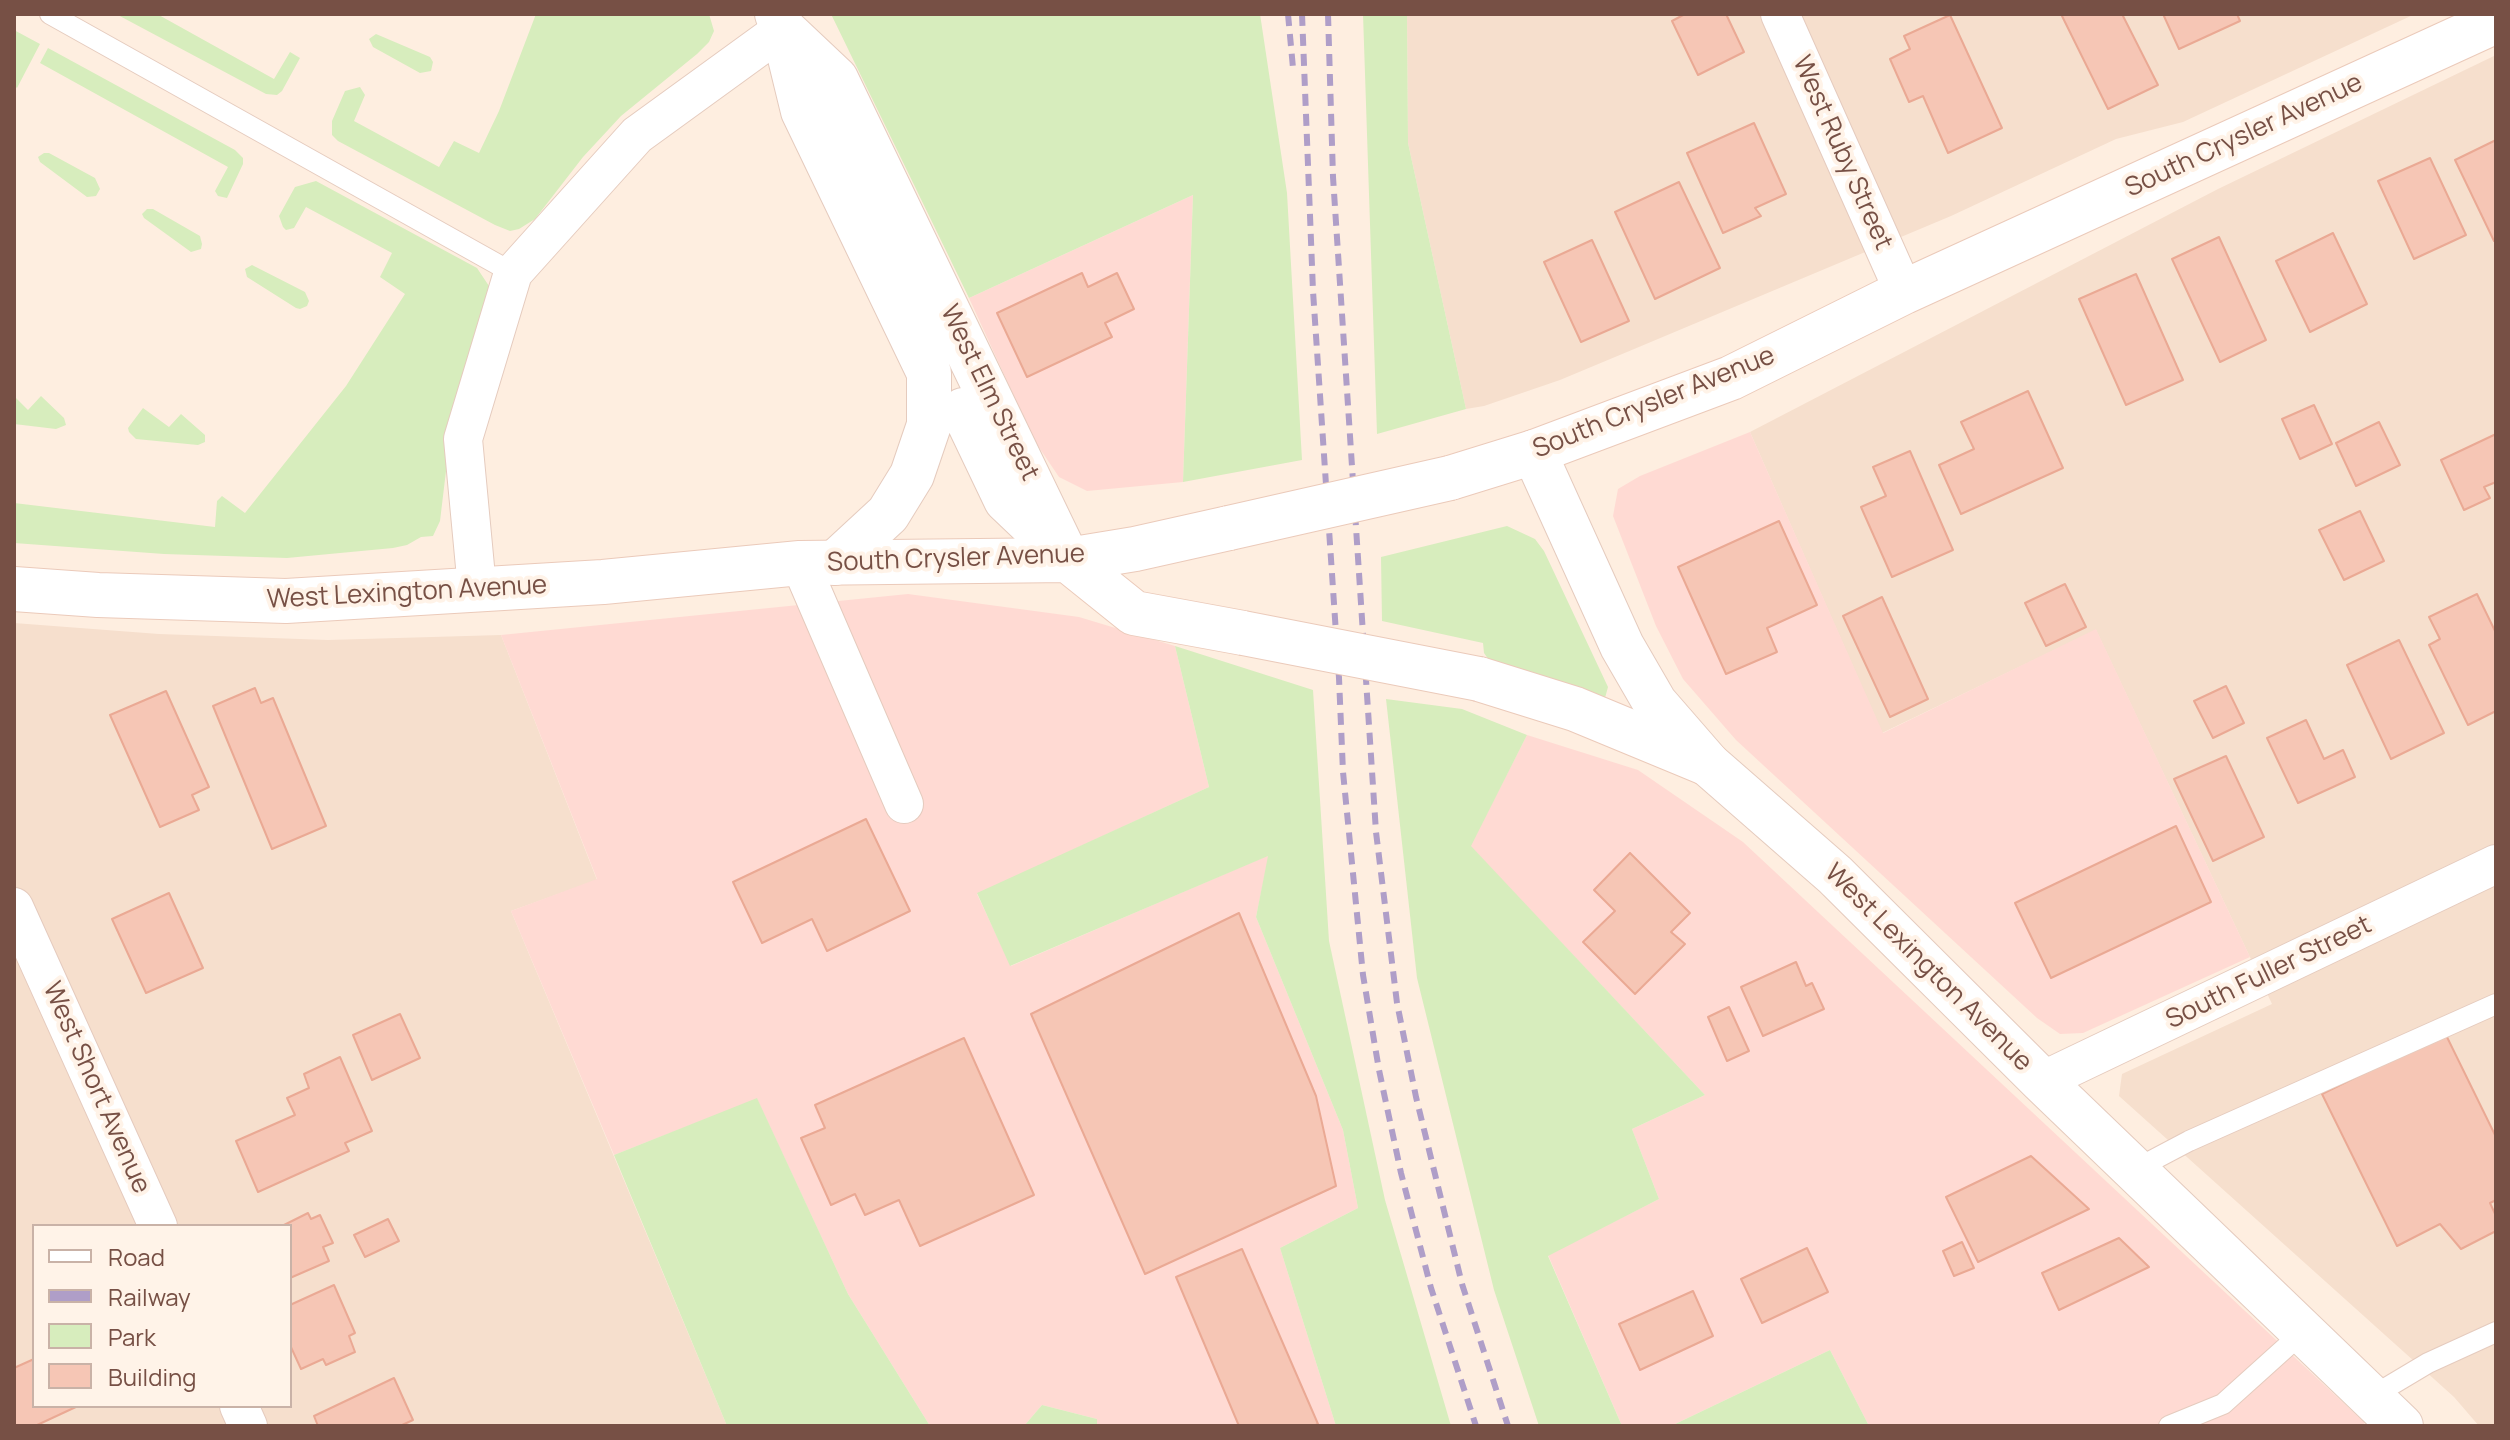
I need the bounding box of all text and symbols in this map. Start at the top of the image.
street label: West Ruby Street [1785,51,1899,255]
street label: South Crysler Avenue [2121,67,2367,205]
street label: West Elm Street [933,300,1045,486]
street label: South Crysler Avenue [1529,340,1779,466]
street label: South Crysler Avenue [827,539,1085,579]
street label: West Lexington Avenue [266,570,548,616]
street label: West Lexington Avenue [1818,858,2038,1078]
street label: South Fuller Street [2161,910,2377,1036]
street label: West Short Avenue [35,977,157,1199]
legend [32,1224,292,1408]
text: Road [108,1240,165,1273]
text: Railway [108,1280,191,1313]
text: Park [108,1320,156,1353]
text: Building [108,1360,196,1393]

